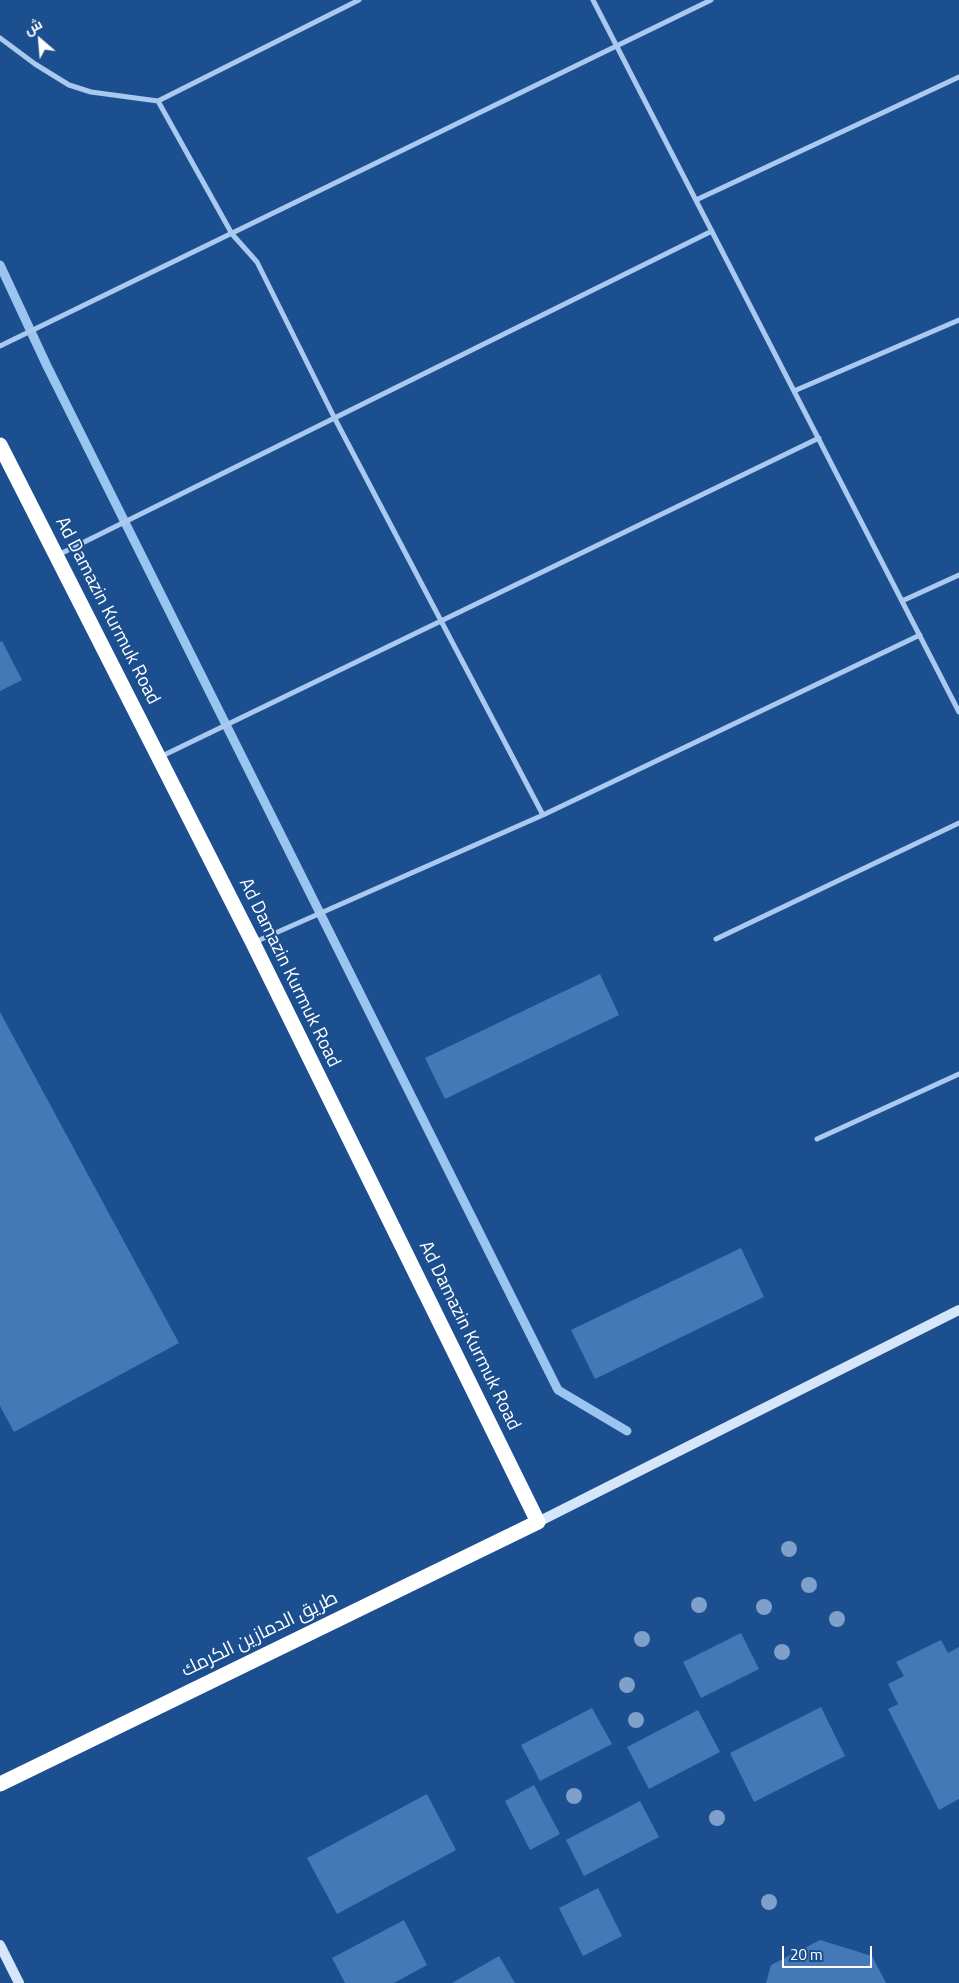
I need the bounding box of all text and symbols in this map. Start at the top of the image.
text: ش [20,13,46,40]
north arrow [15,15,65,65]
street label: Ad Damazin Kurmuk Road [50,513,164,709]
street label: Ad Damazin Kurmuk Road [233,875,345,1071]
street label: Ad Damazin Kurmuk Road [413,1238,525,1434]
street label: طريق الدمازين الكرمك [178,1587,342,1683]
scale bar [784,1936,874,1968]
text: 20 m [790,1943,823,1966]

